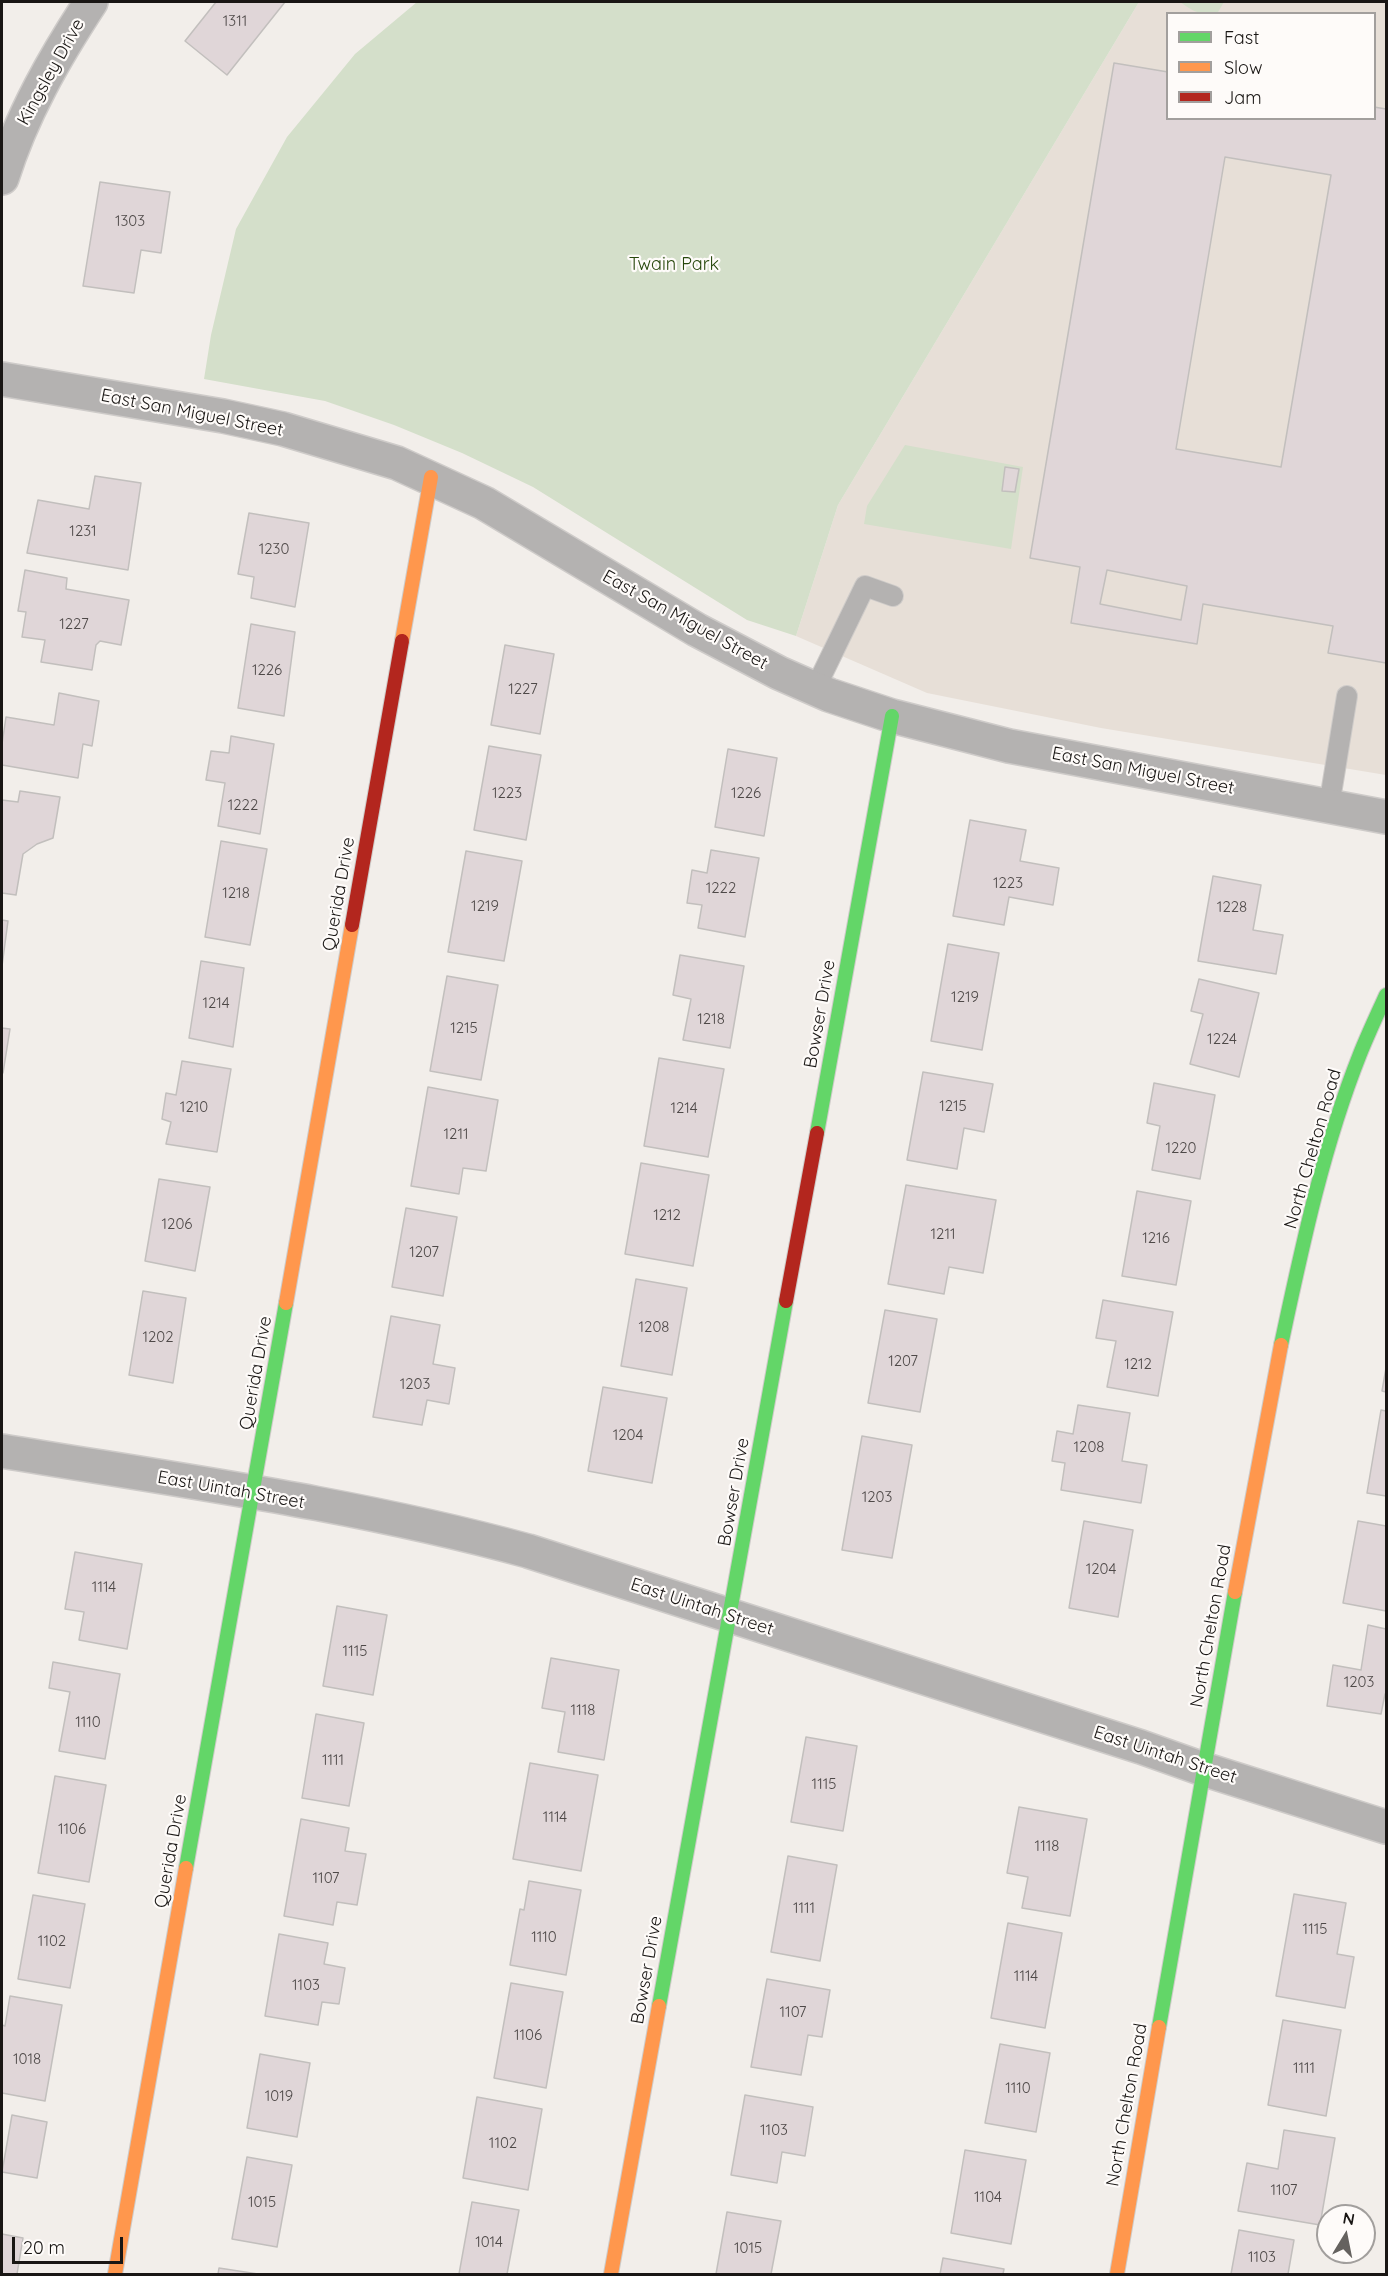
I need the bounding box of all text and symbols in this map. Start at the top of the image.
house number: 1311 [223,12,247,30]
legend [1166,12,1376,120]
street label: Kingsley Drive [13,15,89,129]
text: Fast [1224,26,1259,49]
text: Slow [1224,56,1262,79]
text: Jam [1224,86,1262,109]
house number: 1303 [115,212,145,230]
park label: Twain Park [629,254,719,276]
street label: East San Miguel Street [99,385,285,441]
house number: 1231 [69,522,97,540]
house number: 1230 [259,540,289,558]
street label: East San Miguel Street [599,566,771,674]
house number: 1227 [59,615,89,633]
house number: 1226 [252,661,282,679]
house number: 1227 [508,680,538,698]
street label: East San Miguel Street [1050,743,1236,799]
house number: 1223 [492,784,522,802]
house number: 1226 [731,784,761,802]
house number: 1222 [228,796,258,814]
street label: Querida Drive [318,835,360,953]
house number: 1223 [993,874,1023,892]
house number: 1222 [706,879,736,897]
house number: 1218 [222,884,250,902]
house number: 1219 [471,897,499,915]
house number: 1228 [1217,898,1247,916]
street label: Bowser Drive [800,958,840,1070]
house number: 1219 [951,988,979,1006]
house number: 1214 [202,994,230,1012]
house number: 1218 [697,1010,725,1028]
house number: 1215 [450,1019,478,1037]
house number: 1224 [1207,1030,1237,1048]
street label: North Chelton Road [1280,1067,1346,1231]
house number: 1215 [939,1097,967,1115]
house number: 1210 [180,1098,208,1116]
house number: 1214 [670,1099,698,1117]
house number: 1211 [444,1125,468,1143]
house number: 1220 [1165,1139,1197,1157]
house number: 1212 [653,1206,681,1224]
house number: 1206 [162,1215,192,1233]
house number: 1211 [931,1225,955,1243]
house number: 1216 [1142,1229,1170,1247]
house number: 1207 [409,1243,439,1261]
street label: Querida Drive [235,1314,277,1432]
house number: 1208 [639,1318,669,1336]
house number: 1202 [142,1328,174,1346]
house number: 1207 [888,1352,918,1370]
house number: 1212 [1124,1355,1152,1373]
house number: 1203 [400,1375,430,1393]
house number: 1204 [613,1426,643,1444]
street label: Bowser Drive [714,1436,754,1548]
house number: 1208 [1074,1438,1104,1456]
street label: East Uintah Street [156,1466,306,1514]
house number: 1203 [862,1488,892,1506]
street label: North Chelton Road [1186,1543,1236,1709]
house number: 1204 [1086,1560,1116,1578]
street label: East Uintah Street [628,1574,776,1640]
house number: 1114 [92,1578,116,1596]
house number: 1115 [343,1642,367,1660]
house number: 1203 [1344,1673,1374,1691]
house number: 1118 [571,1701,595,1719]
house number: 1110 [75,1713,101,1731]
street label: East Uintah Street [1091,1722,1239,1788]
house number: 1111 [322,1751,344,1769]
house number: 1115 [812,1775,836,1793]
street label: Querida Drive [150,1792,192,1910]
house number: 1114 [543,1808,567,1826]
house number: 1106 [58,1820,86,1838]
house number: 1118 [1035,1837,1059,1855]
house number: 1107 [313,1869,339,1887]
house number: 1111 [793,1899,815,1917]
street label: Bowser Drive [627,1914,667,2026]
house number: 1115 [1303,1920,1327,1938]
house number: 1110 [531,1928,557,1946]
house number: 1102 [38,1932,66,1950]
house number: 1114 [1014,1967,1038,1985]
house number: 1103 [292,1976,320,1994]
house number: 1107 [780,2003,806,2021]
street label: North Chelton Road [1102,2022,1152,2188]
house number: 1106 [514,2026,542,2044]
house number: 1018 [13,2050,41,2068]
house number: 1111 [1293,2059,1315,2077]
house number: 1110 [1005,2079,1031,2097]
house number: 1019 [265,2087,293,2105]
house number: 1103 [760,2121,788,2139]
house number: 1102 [489,2134,517,2152]
house number: 1107 [1271,2181,1297,2199]
house number: 1104 [974,2188,1002,2206]
house number: 1015 [248,2193,276,2211]
north arrow [1316,2204,1376,2264]
text: N [1341,2207,1356,2229]
scale bar [15,2225,126,2263]
house number: 1014 [475,2233,503,2251]
text: 20 m [23,2236,65,2259]
house number: 1015 [734,2239,762,2257]
house number: 1103 [1248,2248,1276,2266]

